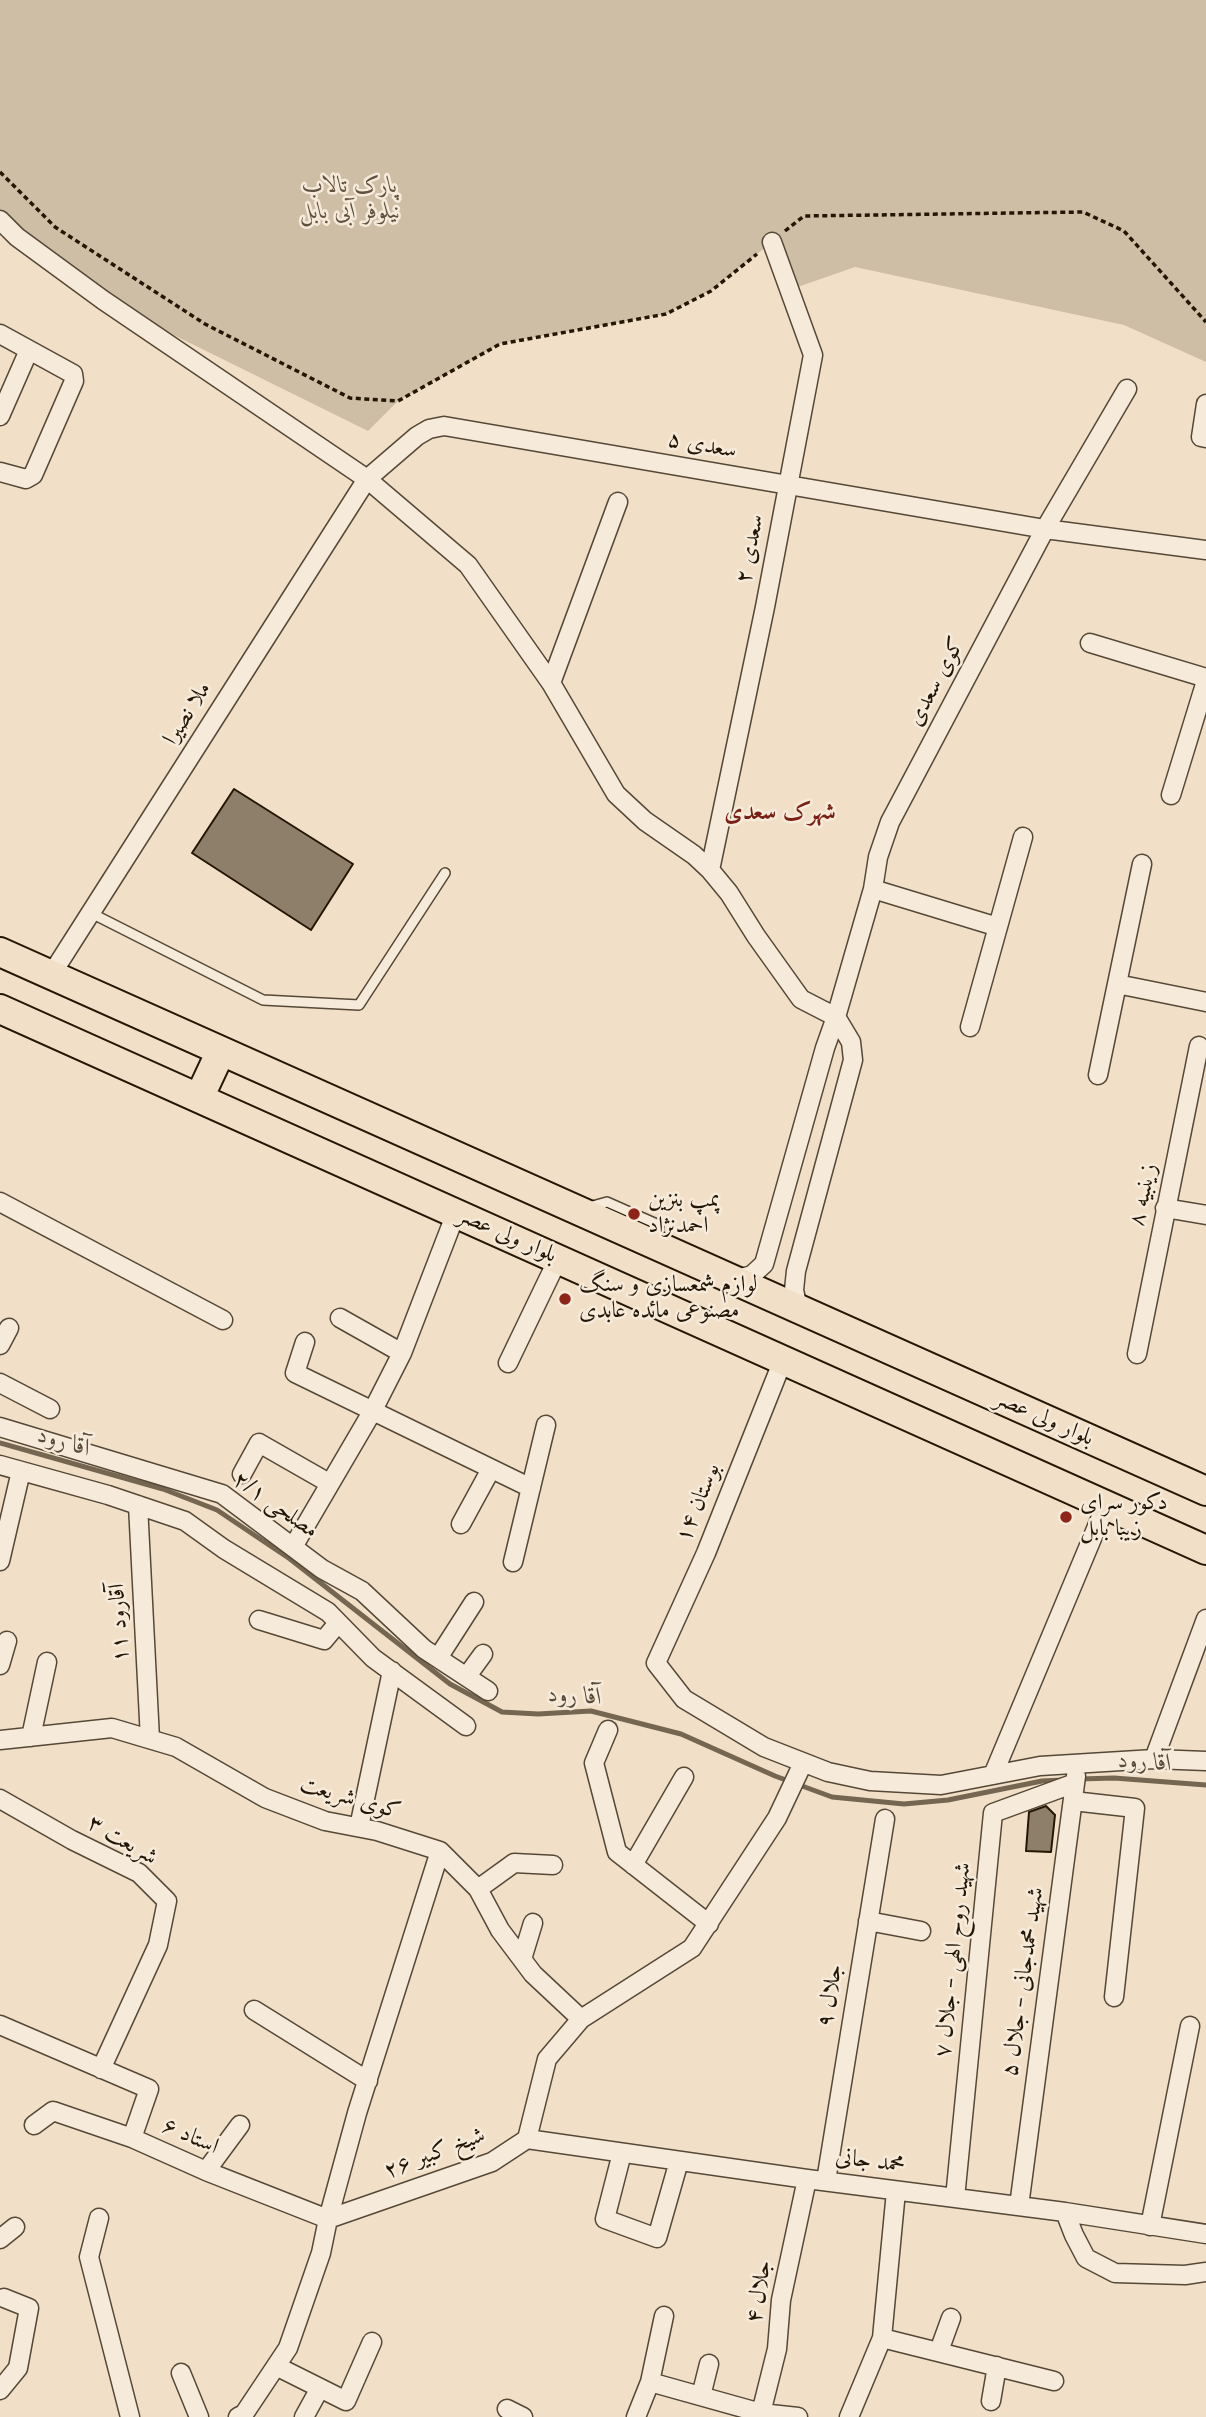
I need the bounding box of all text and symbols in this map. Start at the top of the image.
park label: پارک تالاب نیلوفر آبی بابل [299,173,401,227]
street label: سعدی ۵ [665,426,739,466]
street label: سعدی ۲ [731,512,771,586]
street label: کوی سعدی [902,633,972,731]
street label: ملا نصیرا [158,677,218,751]
district label: شهرک سعدی [724,799,836,827]
street label: زینبیه ۸ [1124,1161,1164,1229]
place label: پمپ بنزین احمدنژاد [648,1187,720,1241]
street label: بلوار ولی عصر [453,1202,561,1270]
marker: پمپ بنزین احمدنژاد [626,1206,642,1222]
place label: لوازم شمعسازی و سنگ مصنوعی مائده عابدی [579,1272,758,1326]
marker: لوازم شمعسازی و سنگ مصنوعی مائده عابدی [557,1291,573,1307]
street label: بلوار ولی عصر [990,1385,1098,1453]
water label: آقا رود [34,1422,94,1464]
street label: بوستان ۱۴ [671,1460,727,1546]
street label: مصلحی ۲/۱ [227,1467,323,1545]
place label: دکور سرای زیبا بابل [1080,1490,1168,1544]
marker: دکور سرای زیبا بابل [1058,1509,1074,1525]
street label: آقارود ۱۱ [104,1583,136,1663]
water label: آقا رود [547,1681,603,1713]
water label: آقا رود [1117,1747,1173,1779]
street label: کوی شریعت [297,1771,403,1827]
street label: شریعت ۳ [82,1810,162,1872]
street label: شهید روح الهی - جلال ۷ [930,1861,978,2059]
street label: شهید محمدجانی - جلال ۵ [997,1886,1051,2078]
street label: جلال ۹ [812,1963,850,2029]
street label: استاد ۶ [157,2112,223,2162]
street label: شیخ کبیر ۲۶ [381,2122,489,2186]
street label: محمد جانی [834,2144,906,2180]
street label: جلال ۴ [741,2259,779,2325]

